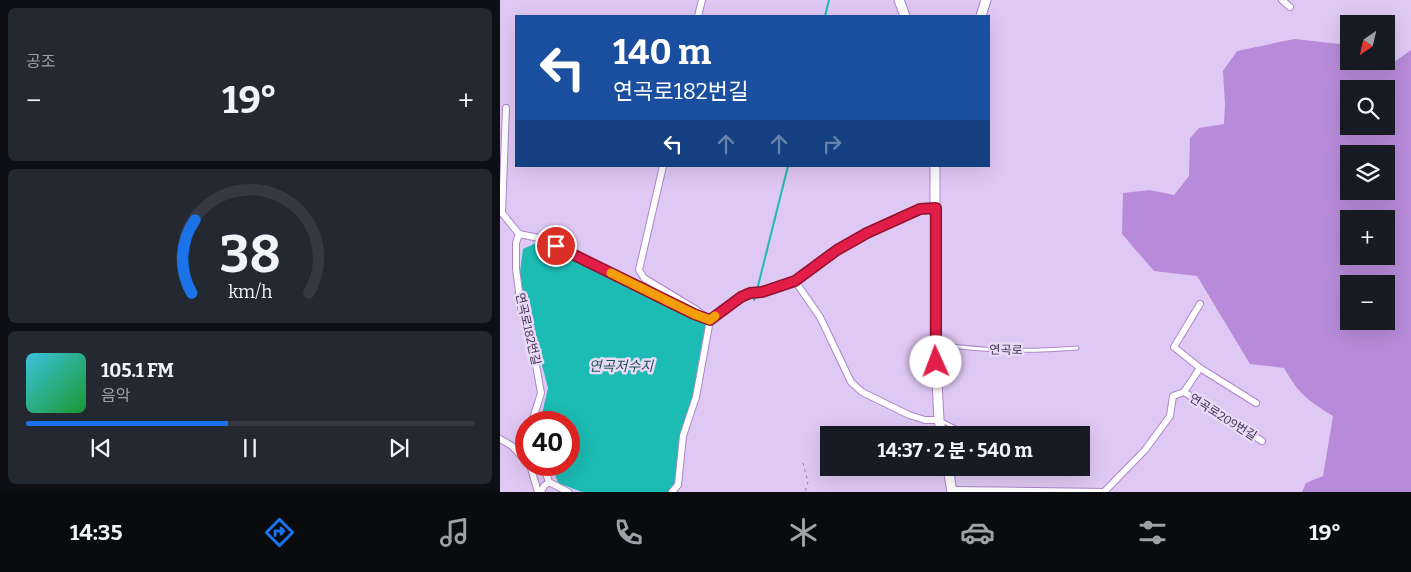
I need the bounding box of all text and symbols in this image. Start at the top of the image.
north arrow [1340,15,1395,70]
map controls [1340,15,1395,330]
text: 140 m [613,31,711,73]
icon: left [530,35,595,100]
text: 공조 [26,52,55,71]
text: 19° [222,77,277,123]
text: 연곡로182번길 [613,78,748,105]
button: search [1340,80,1395,135]
text: − [26,84,41,117]
text: + [458,84,474,117]
icon: left [659,130,687,158]
icon: ahead [712,130,740,158]
icon: ahead [765,130,793,158]
icon: right [818,130,846,158]
button: layers [1340,145,1395,200]
button: + [1340,210,1395,265]
text: 38 [219,223,281,286]
pin [535,225,577,267]
icon: arrive [542,232,570,260]
button: − [1340,275,1395,330]
text: km/h [228,281,272,303]
street label: 연곡로182번길 [513,291,543,367]
position arrow [909,335,961,387]
street label: 연곡로 [989,343,1023,357]
water label: 연곡저수지 [589,358,654,375]
text: 105.1 FM [101,359,174,382]
text: 음악 [101,386,130,405]
street label: 연곡로209번길 [1187,391,1259,443]
speed limit sign: 40 [515,411,580,476]
icon: previous [87,434,115,462]
icon: pause [236,434,264,462]
icon: next [385,434,413,462]
text: 14:37 · 2 분 · 540 m [877,439,1033,462]
icon: directions [262,515,297,550]
icon: music [437,515,472,550]
icon: phone [611,515,646,550]
icon: climate [786,515,821,550]
icon: car [960,515,995,550]
icon: filters [1135,515,1170,550]
text: 14:35 [70,519,122,546]
text: 19° [1309,519,1341,546]

